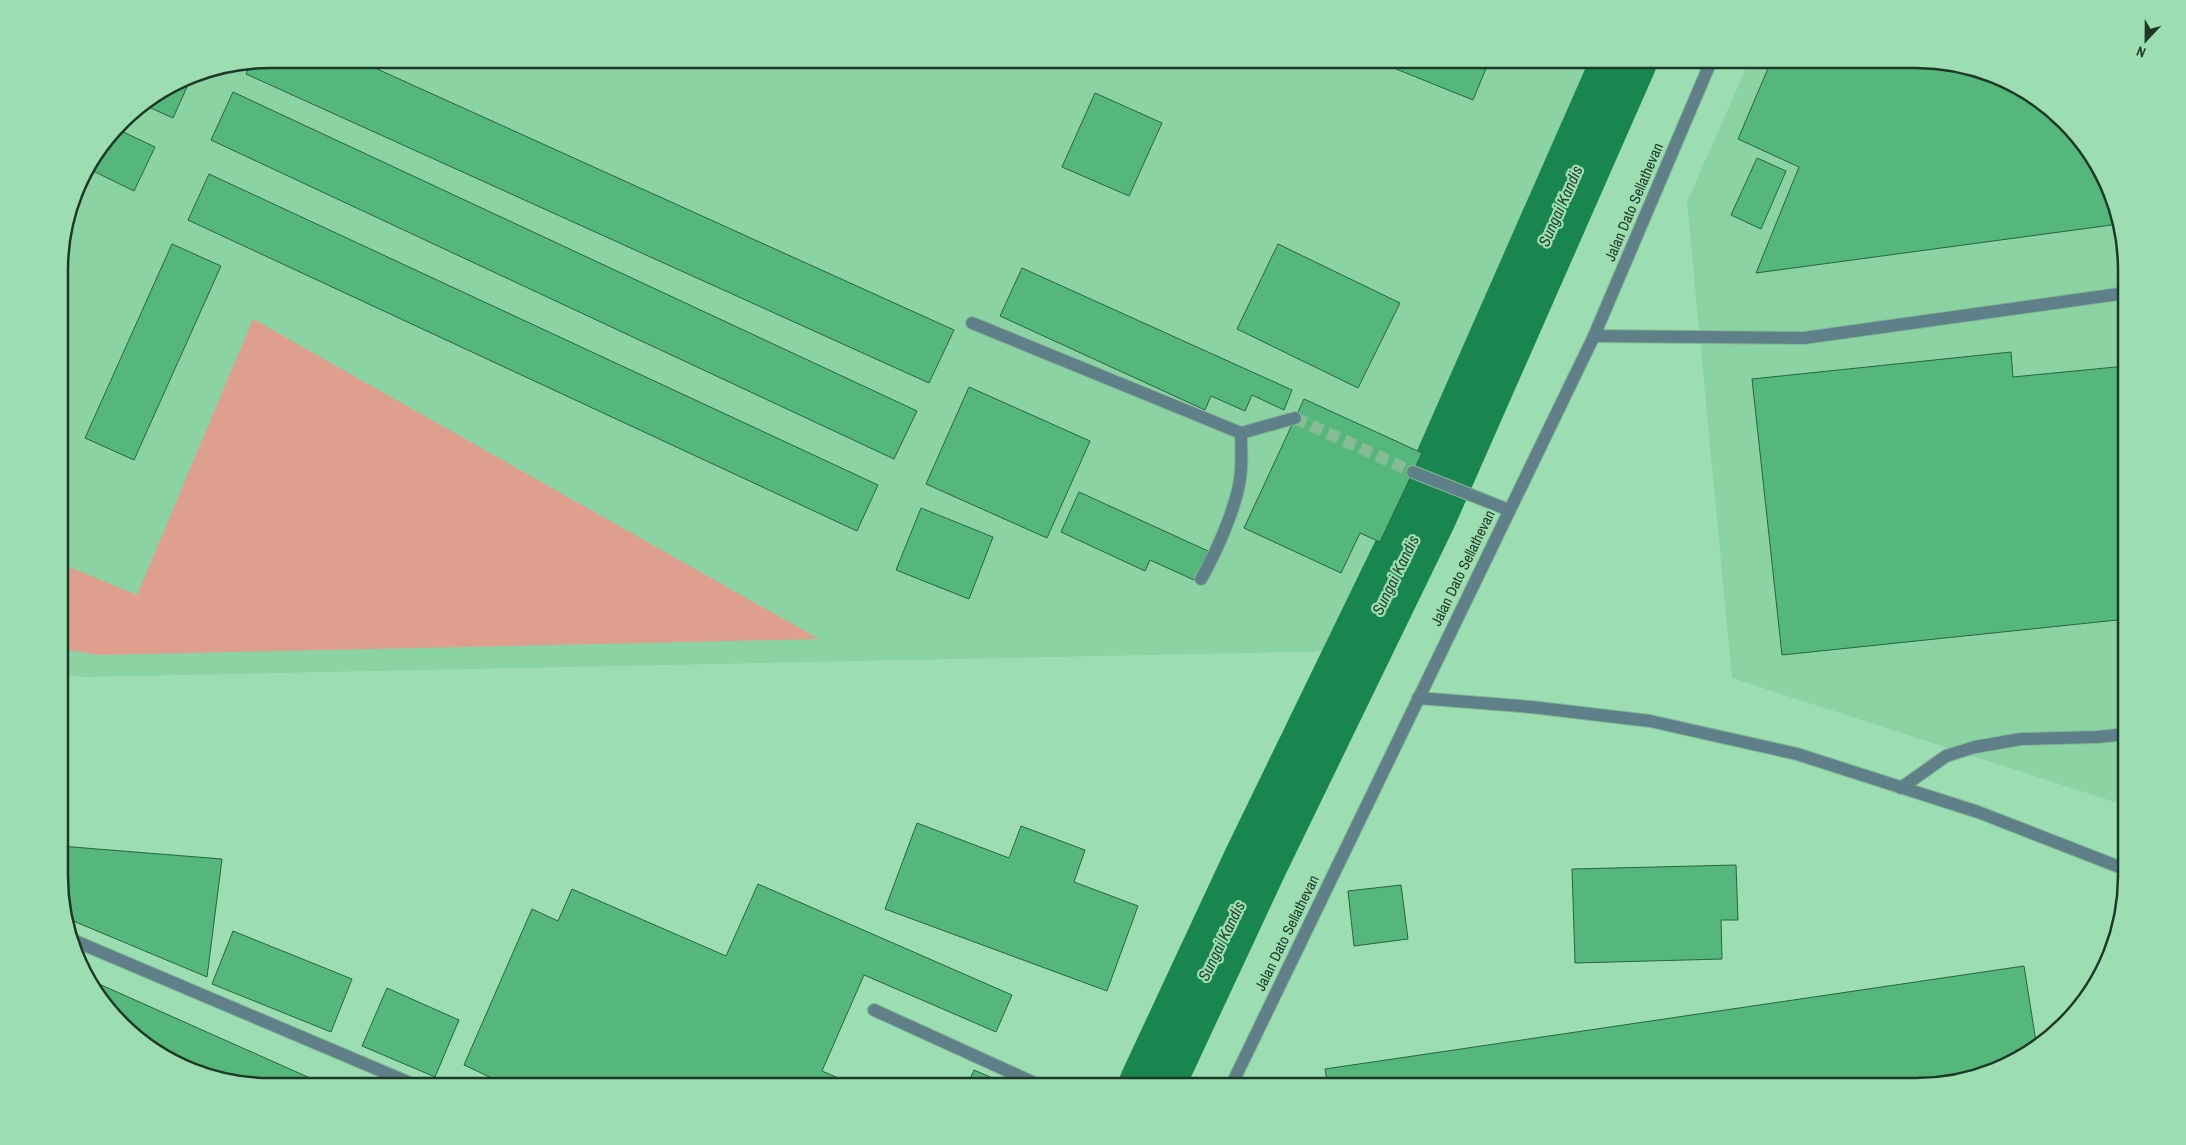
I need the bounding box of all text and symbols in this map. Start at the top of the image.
north arrow [2121,15,2171,65]
text: N [2134,42,2148,62]
street label: Jalan Dato Sellathevan [1599,139,1668,264]
water label: Sungai Kandis [1532,162,1588,250]
street label: Jalan Dato Sellathevan [1425,506,1500,629]
water label: Sungai Kandis [1366,531,1424,619]
street label: Jalan Dato Sellathevan [1249,871,1324,994]
water label: Sungai Kandis [1192,897,1250,985]

